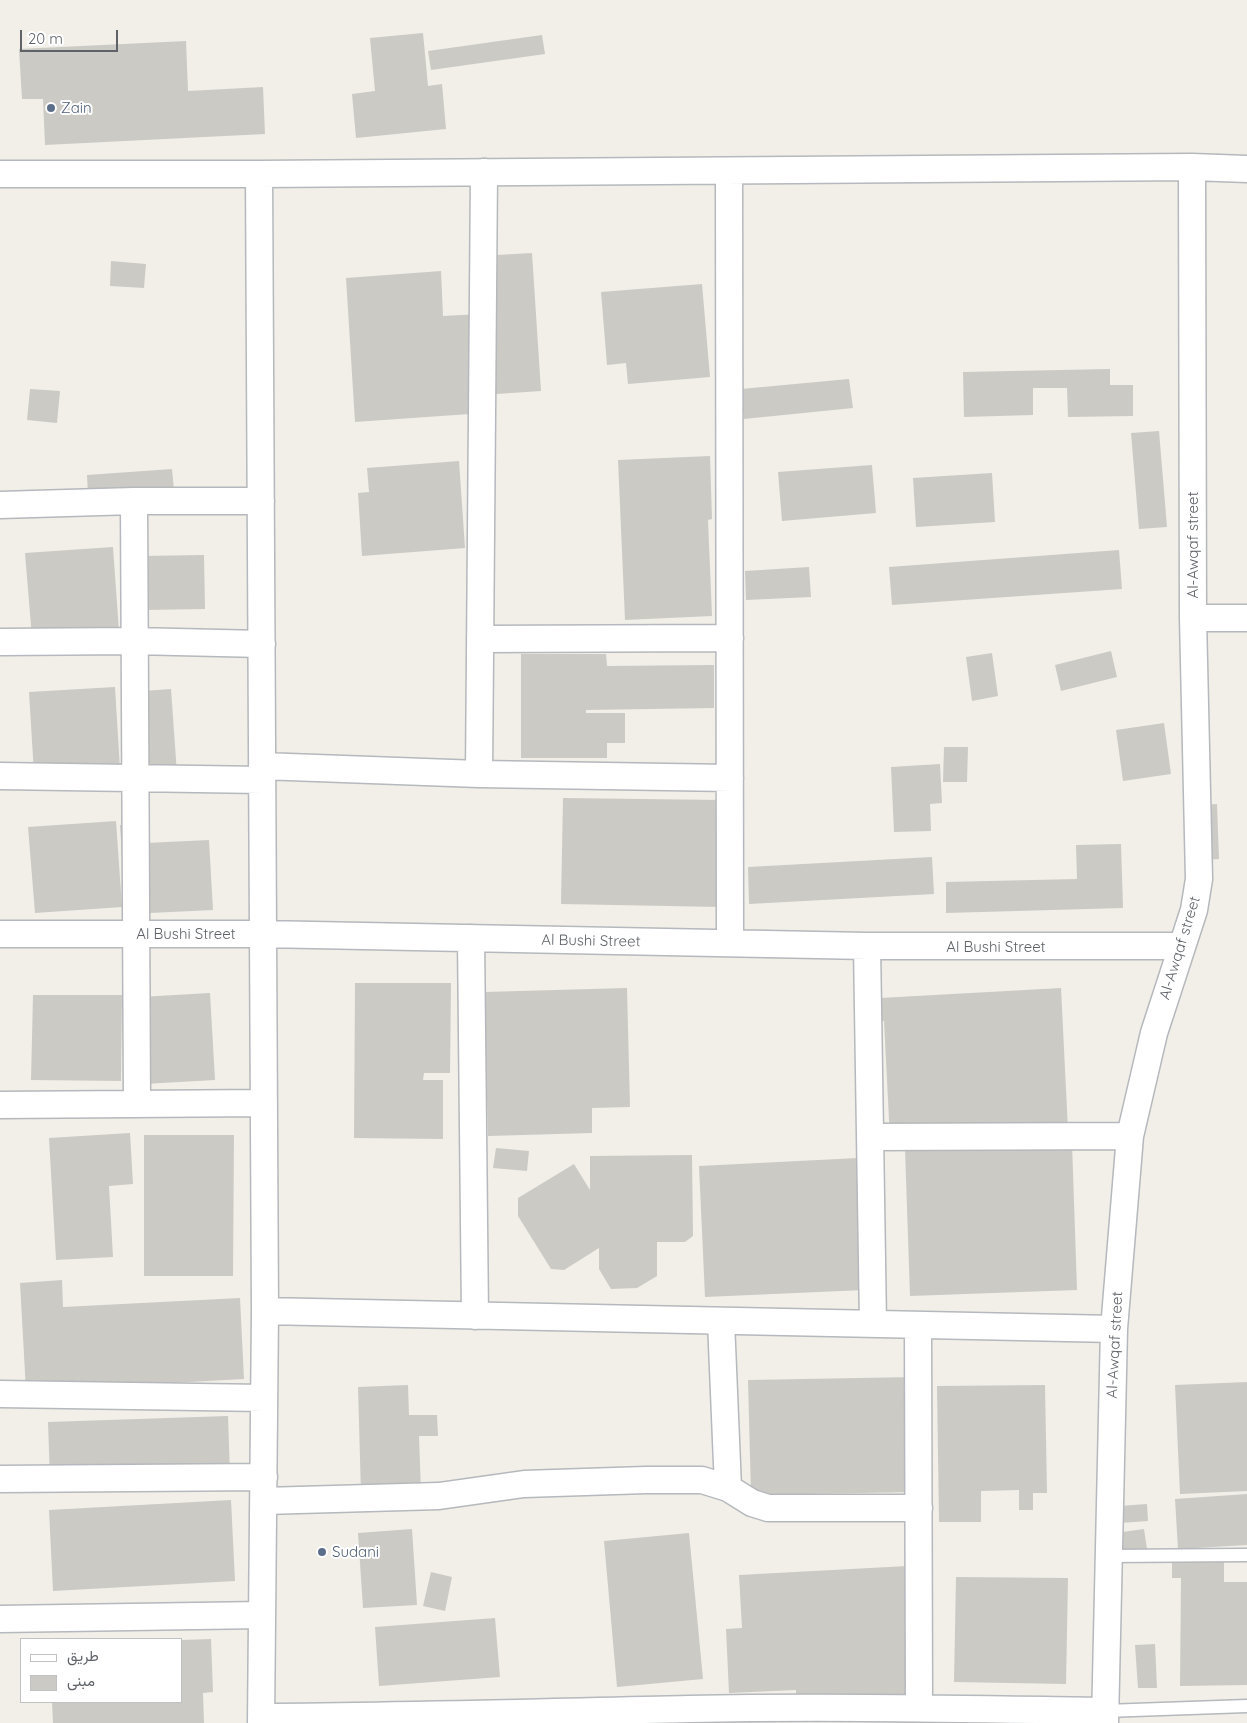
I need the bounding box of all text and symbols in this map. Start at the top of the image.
scale bar [22,20,120,52]
text: 20 m [28,29,63,48]
place label: Zain [61,99,92,117]
marker: Zain [45,102,57,114]
street label: Al-Awqaf street [1184,491,1202,599]
street label: Al-Awqaf street [1156,894,1204,1002]
street label: Al Bushi Street [136,925,236,943]
street label: Al Bushi Street [541,931,641,951]
street label: Al Bushi Street [946,938,1046,956]
street label: Al-Awqaf street [1103,1291,1127,1399]
place label: Sudani [332,1543,379,1561]
marker: Sudani [316,1546,328,1558]
legend [20,1638,182,1703]
text: طريق [67,1646,99,1665]
text: مبنى [67,1671,95,1690]

